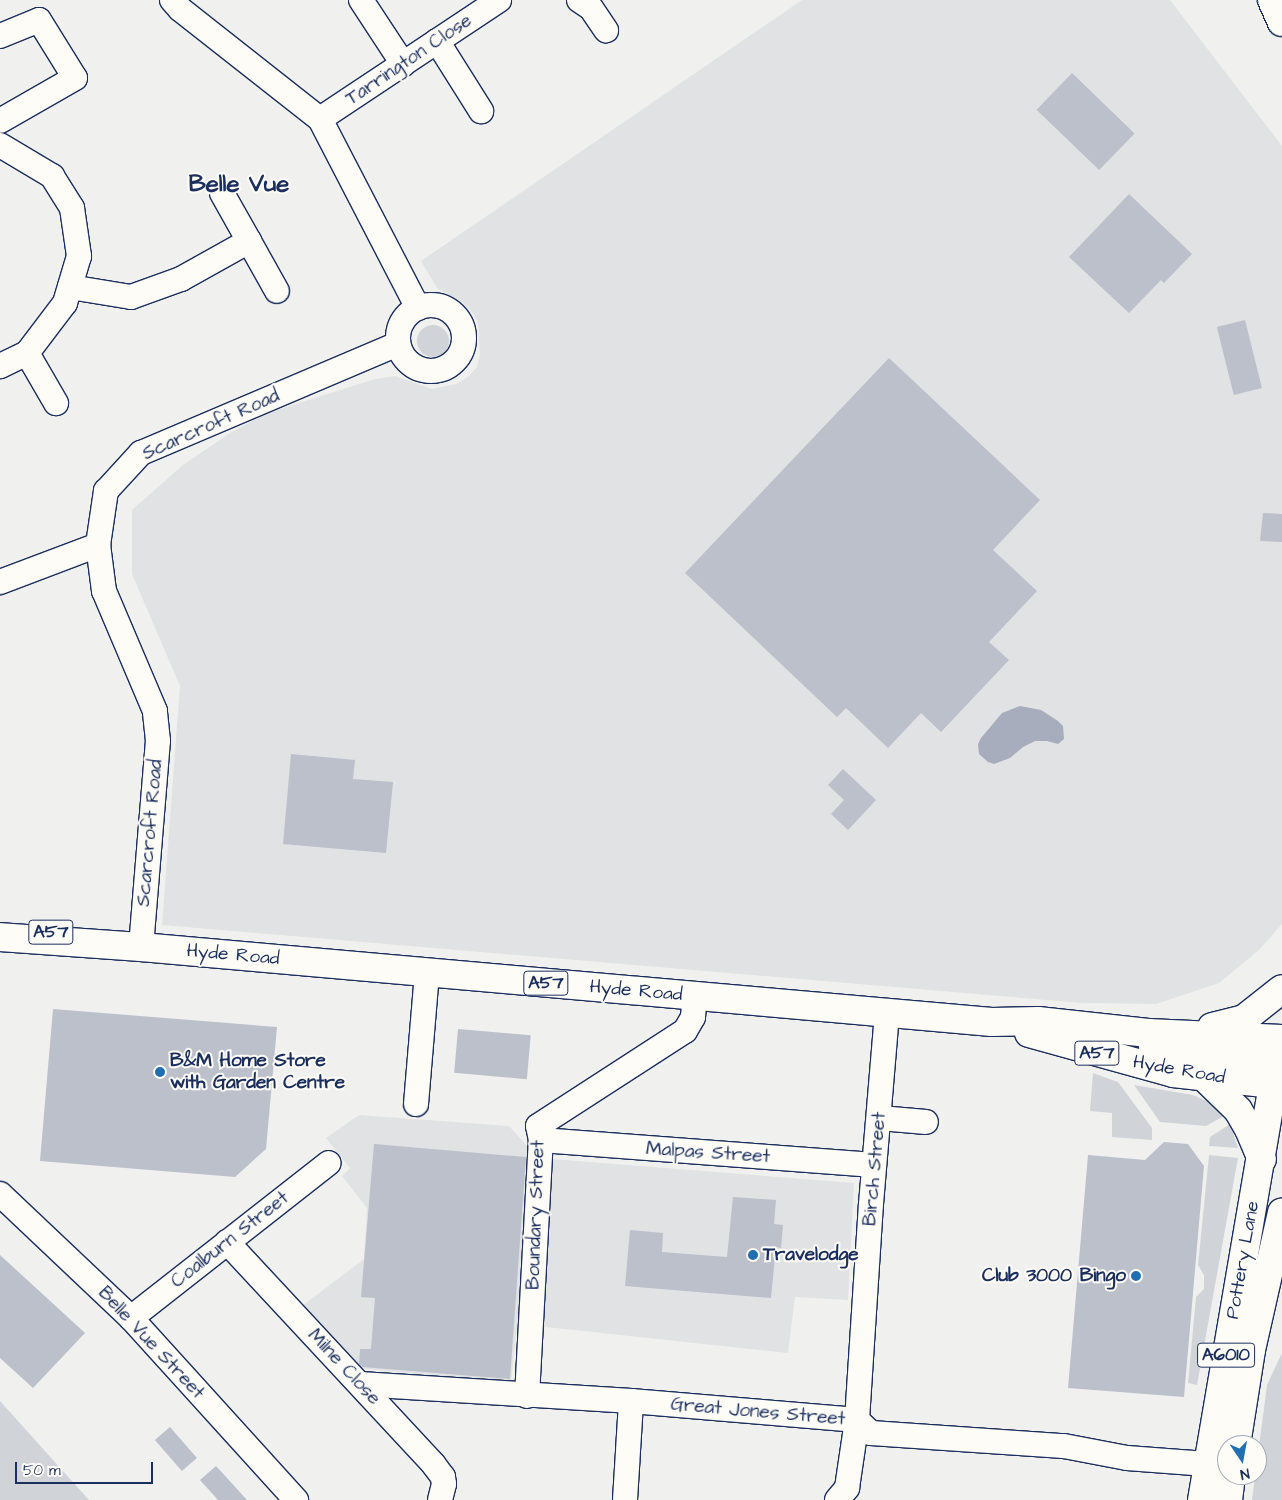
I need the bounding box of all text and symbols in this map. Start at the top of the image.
street label: Tarrington Close [342,9,476,111]
district label: Belle Vue [189,171,289,199]
street label: Scarcroft Road [139,385,283,465]
street label: Scarcroft Road [132,758,168,908]
road number: A57 [27,916,75,948]
street label: Hyde Road [186,940,280,970]
road number: A57 [522,968,570,998]
street label: Hyde Road [589,976,683,1006]
road number: A57 [1073,1038,1121,1068]
place label: B&M Home Store with Garden Centre [170,1050,345,1094]
street label: Hyde Road [1131,1051,1227,1089]
marker: B&M Home Store with Garden Centre [154,1066,166,1078]
street label: Birch Street [859,1111,891,1227]
street label: Malpas Street [645,1137,771,1169]
street label: Boundary Street [522,1140,550,1290]
street label: Coalburn Street [167,1187,293,1293]
street label: Pottery Lane [1221,1199,1265,1321]
place label: Travelodge [763,1244,859,1266]
marker: Travelodge [747,1249,759,1261]
place label: Club 3000 Bingo [982,1265,1126,1287]
marker: Club 3000 Bingo [1130,1270,1142,1282]
street label: Belle Vue Street [93,1282,209,1404]
street label: Milne Close [303,1324,385,1410]
road number: A6010 [1196,1340,1256,1370]
street label: Great Jones Street [670,1393,846,1431]
north arrow [1217,1435,1267,1485]
scale bar [18,1452,155,1484]
text: 50 m [23,1460,61,1481]
text: N [1239,1463,1251,1484]

